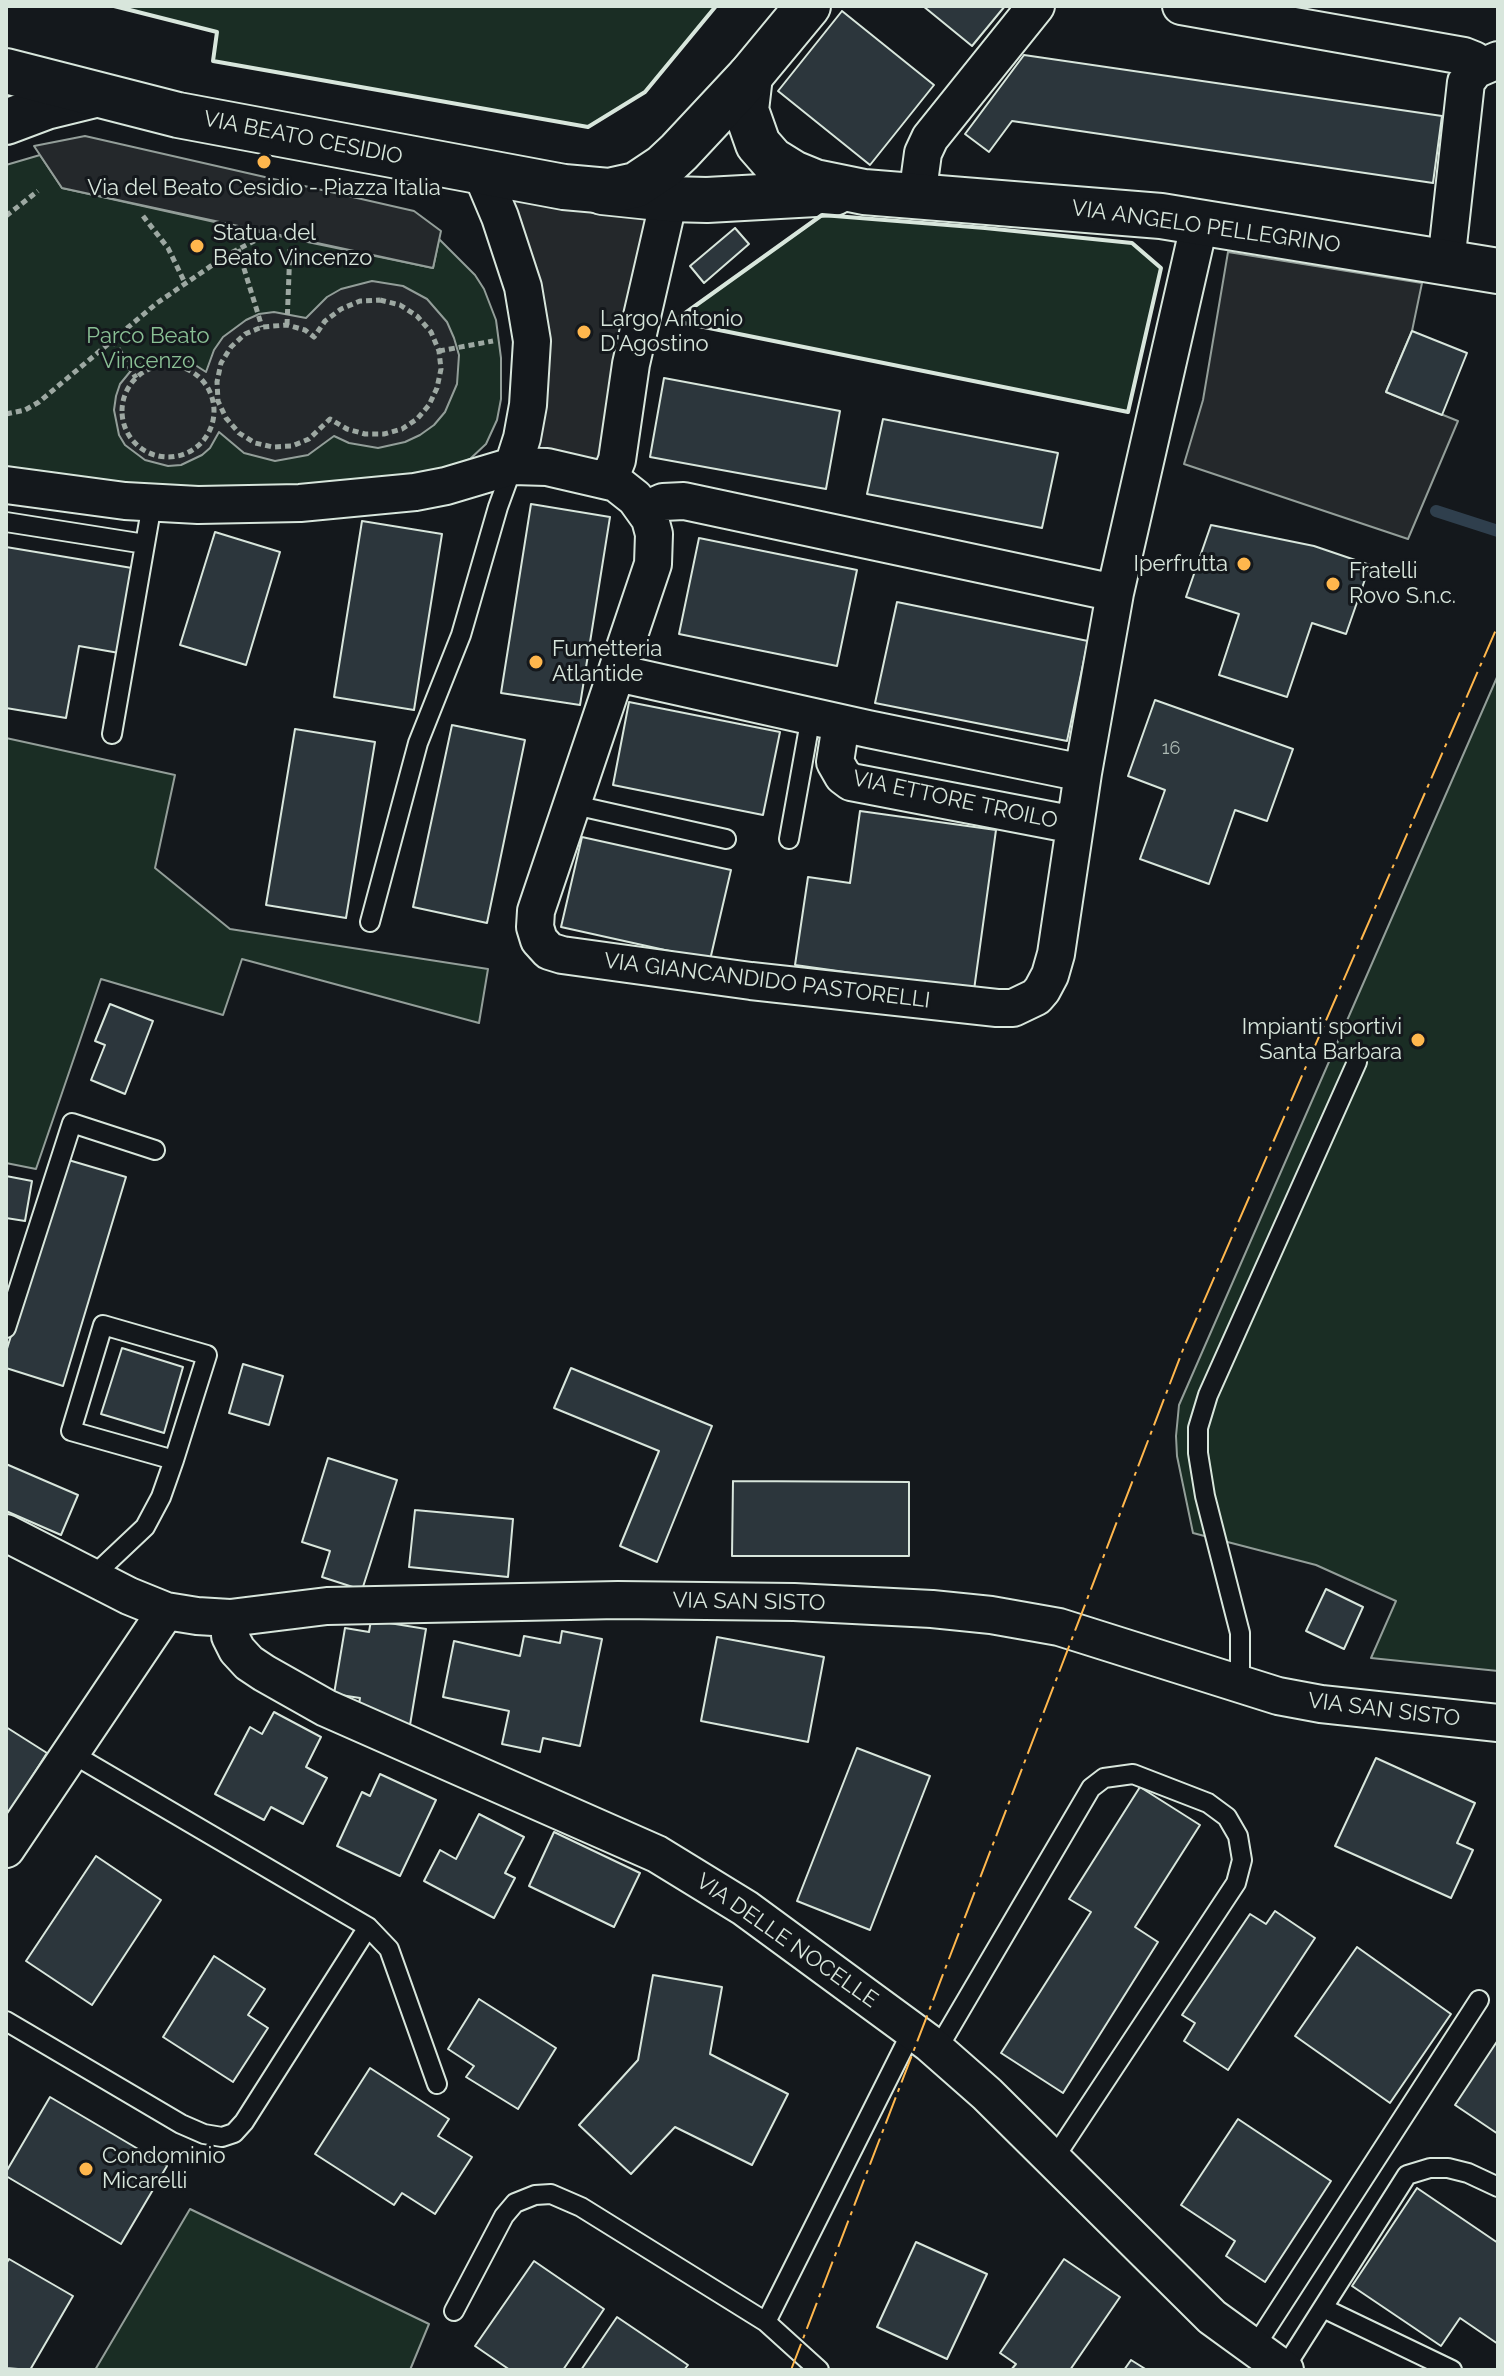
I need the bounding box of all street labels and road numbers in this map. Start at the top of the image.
street label: VIA BEATO CESIDIO [201,106,405,170]
street label: VIA ANGELO PELLEGRINO [1070,195,1342,259]
street label: VIA ETTORE TROILO [850,765,1060,835]
street label: VIA GIANCANDIDO PASTORELLI [602,948,932,1014]
street label: VIA SAN SISTO [672,1587,826,1617]
street label: VIA SAN SISTO [1306,1688,1462,1732]
street label: VIA DELLE NOCELLE [691,1868,883,2014]

